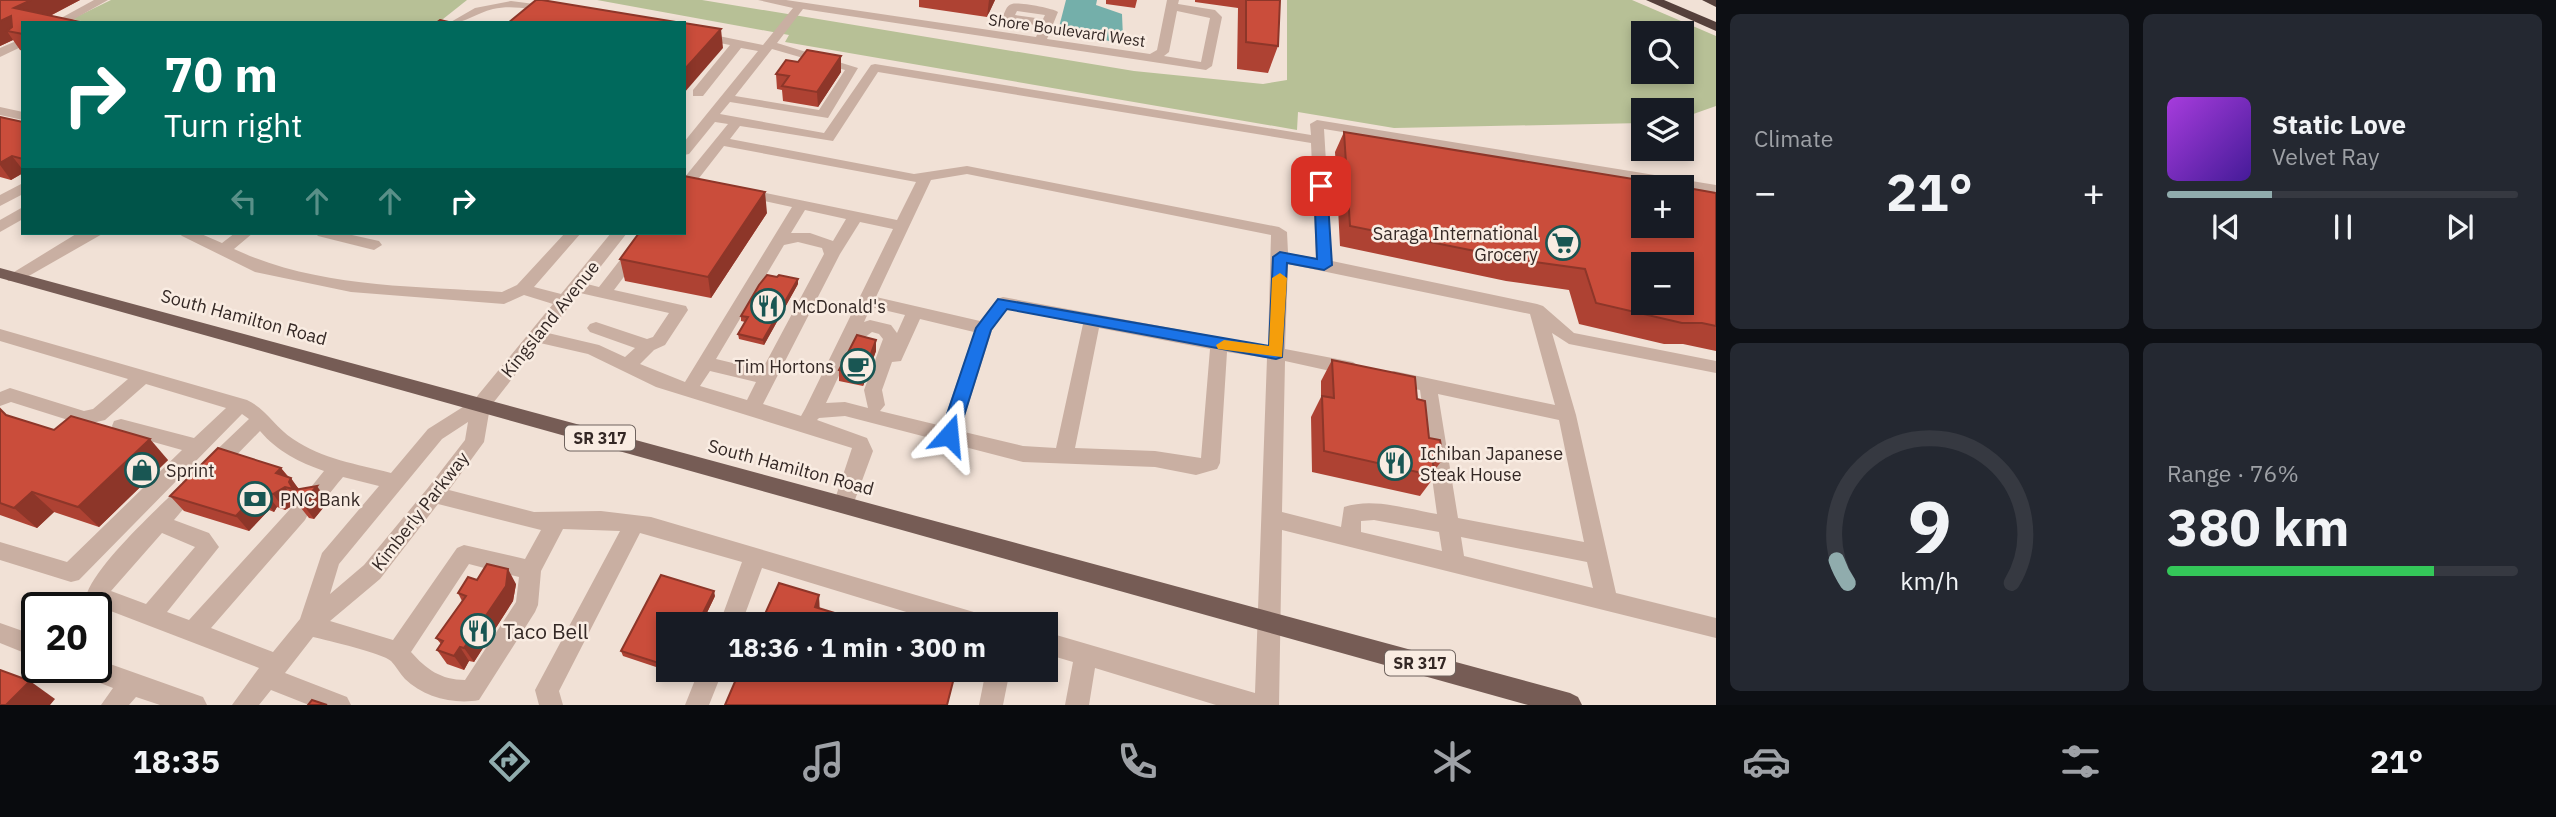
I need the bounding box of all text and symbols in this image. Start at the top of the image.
street label: Shore Boulevard West [987,9,1147,51]
map controls [1631,21,1694,315]
button: search [1631,21,1694,84]
text: 70 m [164,42,278,105]
icon: right [49,49,140,140]
button: layers [1631,98,1694,161]
text: Turn right [164,104,302,146]
text: Static Love [2272,107,2406,141]
text: Climate [1754,123,1833,153]
text: Velvet Ray [2272,141,2379,171]
pin [1291,156,1351,216]
text: 21° [1886,158,1973,225]
icon: arrive [1302,167,1340,205]
text: − [1754,167,1777,216]
text: + [2082,167,2105,216]
button: + [1631,175,1694,238]
icon: left [225,182,263,220]
icon: ahead [298,182,336,220]
icon: ahead [371,182,409,220]
icon: right [444,182,482,220]
icon: previous [2207,208,2245,246]
icon: pause [2324,208,2362,246]
icon: next [2441,208,2479,246]
place label: Saraga International Grocery [1373,222,1538,266]
supermarket icon: Saraga International Grocery [1544,224,1582,262]
button: − [1631,252,1694,315]
street label: Kingsland Avenue [496,256,604,382]
street label: South Hamilton Road [158,284,330,350]
restaurant icon: McDonald's [749,287,787,325]
place label: McDonald's [792,295,886,318]
cafe icon: Tim Hortons [839,347,877,385]
place label: Tim Hortons [734,355,834,378]
position arrow [912,398,986,472]
road number: SR 317 [565,426,635,450]
street label: South Hamilton Road [705,434,877,500]
place label: Ichiban Japanese Steak House [1420,442,1563,486]
restaurant icon: Ichiban Japanese Steak House [1376,444,1414,482]
street label: Kimberly Parkway [366,447,474,575]
shop icon: Sprint [123,451,161,489]
text: Range · 76% [2167,458,2299,488]
place label: Sprint [166,459,215,482]
text: 9 [1908,478,1951,573]
bank icon: PNC Bank [236,480,274,518]
place label: PNC Bank [280,488,361,511]
text: 380 km [2167,493,2349,560]
text: km/h [1900,564,1959,597]
speed limit sign: 20 [21,592,112,683]
restaurant icon: Taco Bell [459,612,497,650]
place label: Taco Bell [503,617,589,645]
text: 18:36 · 1 min · 300 m [728,630,986,664]
road number: SR 317 [1385,650,1455,676]
icon: directions [485,737,534,786]
icon: music [799,737,848,786]
icon: phone [1113,737,1162,786]
icon: climate [1428,737,1477,786]
icon: car [1742,737,1791,786]
icon: filters [2056,737,2105,786]
text: 18:35 [133,740,220,782]
text: 21° [2370,740,2423,782]

